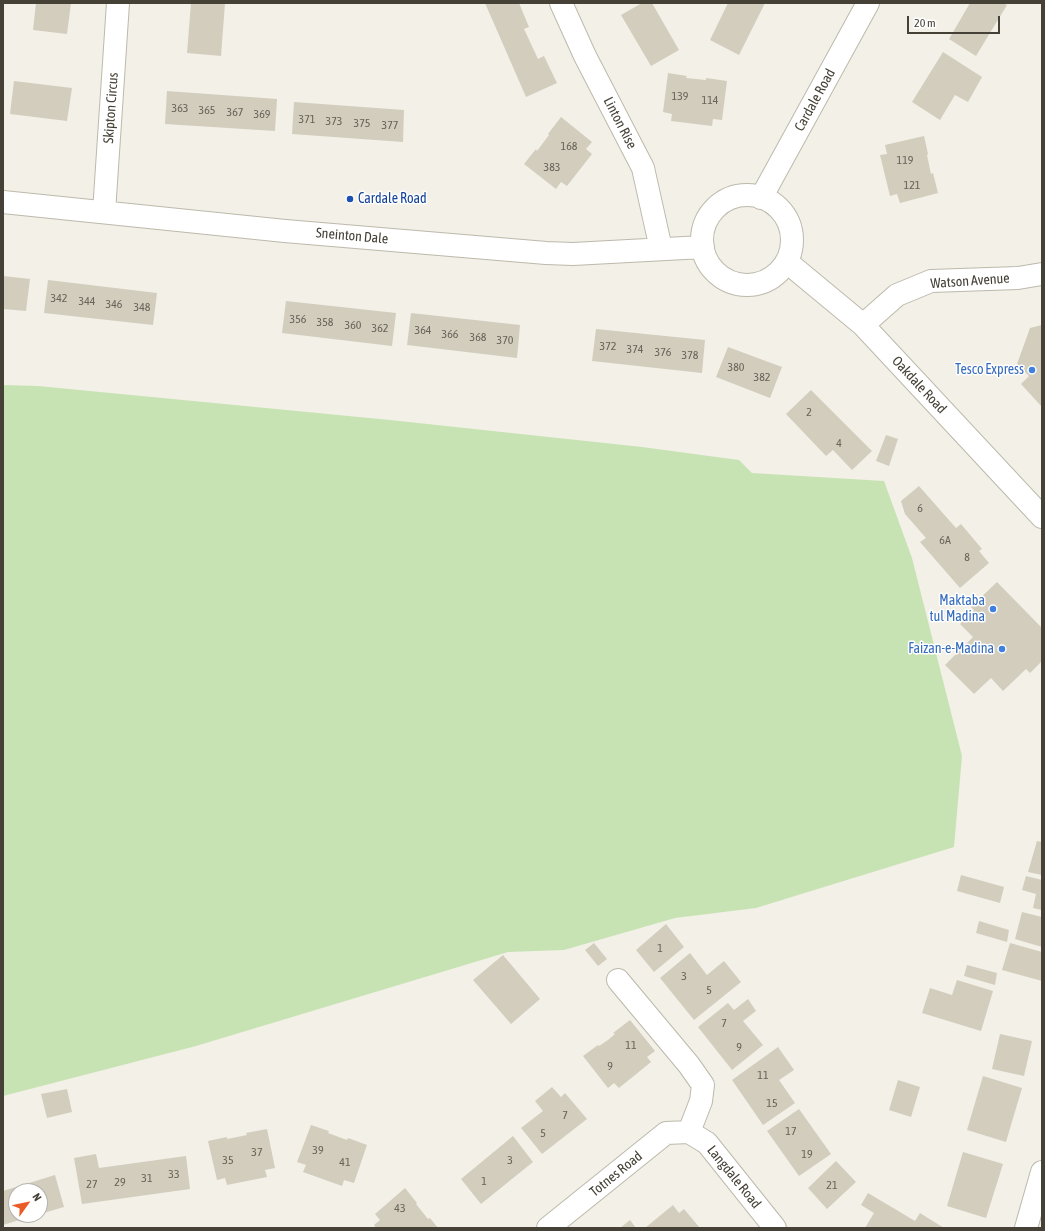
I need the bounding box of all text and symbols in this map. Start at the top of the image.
scale bar [909,8,1002,34]
text: 20 m [914,16,936,30]
street label: Cardale Road [791,66,839,134]
street label: Skipton Circus [100,72,122,144]
house number: 139 [672,89,688,103]
house number: 114 [702,93,718,107]
street label: Linton Rise [600,94,640,152]
house number: 363 [172,101,188,115]
house number: 365 [199,103,215,117]
house number: 367 [227,105,243,119]
house number: 369 [254,107,270,121]
house number: 371 [299,112,315,126]
house number: 373 [326,114,342,128]
house number: 375 [354,116,370,130]
house number: 377 [382,118,398,132]
house number: 168 [561,139,577,153]
house number: 119 [897,153,913,167]
house number: 383 [544,160,560,174]
house number: 121 [904,178,920,192]
place label: Cardale Road [358,191,427,207]
marker: Cardale Road [345,194,355,204]
street label: Sneinton Dale [315,224,389,248]
street label: Watson Avenue [930,270,1010,292]
house number: 342 [51,291,67,305]
house number: 344 [79,294,95,308]
house number: 346 [106,297,122,311]
house number: 348 [134,300,150,314]
house number: 356 [290,312,306,326]
house number: 358 [317,315,333,329]
house number: 360 [345,318,361,332]
house number: 362 [372,321,388,335]
house number: 364 [415,323,431,337]
house number: 366 [442,327,458,341]
house number: 368 [470,330,486,344]
house number: 370 [497,333,513,347]
house number: 372 [600,339,616,353]
house number: 374 [627,342,643,356]
house number: 376 [655,345,671,359]
house number: 378 [682,348,698,362]
street label: Oakdale Road [888,353,950,417]
house number: 380 [728,360,744,374]
place label: Tesco Express [955,362,1024,378]
marker: Tesco Express [1027,365,1037,375]
house number: 382 [754,370,770,384]
house number: 2 [806,405,812,419]
house number: 4 [836,436,842,450]
house number: 6 [917,501,923,515]
house number: 6A [939,533,951,547]
house number: 8 [964,550,970,564]
place label: Maktaba tul Madina [930,593,985,626]
marker: Maktaba tul Madina [988,604,998,614]
place label: Faizan-e-Madina [908,641,994,657]
marker: Faizan-e-Madina [997,644,1007,654]
house number: 1 [657,941,663,955]
house number: 3 [681,969,687,983]
house number: 5 [706,983,712,997]
house number: 7 [721,1016,727,1030]
house number: 11 [625,1038,637,1052]
house number: 9 [736,1040,742,1054]
house number: 9 [607,1059,613,1073]
house number: 11 [757,1068,769,1082]
house number: 15 [766,1096,778,1110]
house number: 7 [562,1108,568,1122]
house number: 17 [785,1124,797,1138]
house number: 5 [540,1126,546,1140]
street label: Langdale Road [704,1142,764,1212]
house number: 39 [312,1143,324,1157]
house number: 37 [251,1145,263,1159]
house number: 19 [801,1147,813,1161]
street label: Totnes Road [586,1148,646,1200]
house number: 35 [222,1153,234,1167]
house number: 3 [507,1153,513,1167]
house number: 41 [339,1155,351,1169]
house number: 33 [168,1167,180,1181]
house number: 31 [141,1171,153,1185]
house number: 1 [481,1174,487,1188]
house number: 29 [114,1175,126,1189]
house number: 27 [86,1177,98,1191]
house number: 21 [826,1178,838,1192]
north arrow [8,1183,48,1223]
text: N [30,1191,44,1203]
house number: 43 [394,1201,406,1215]

